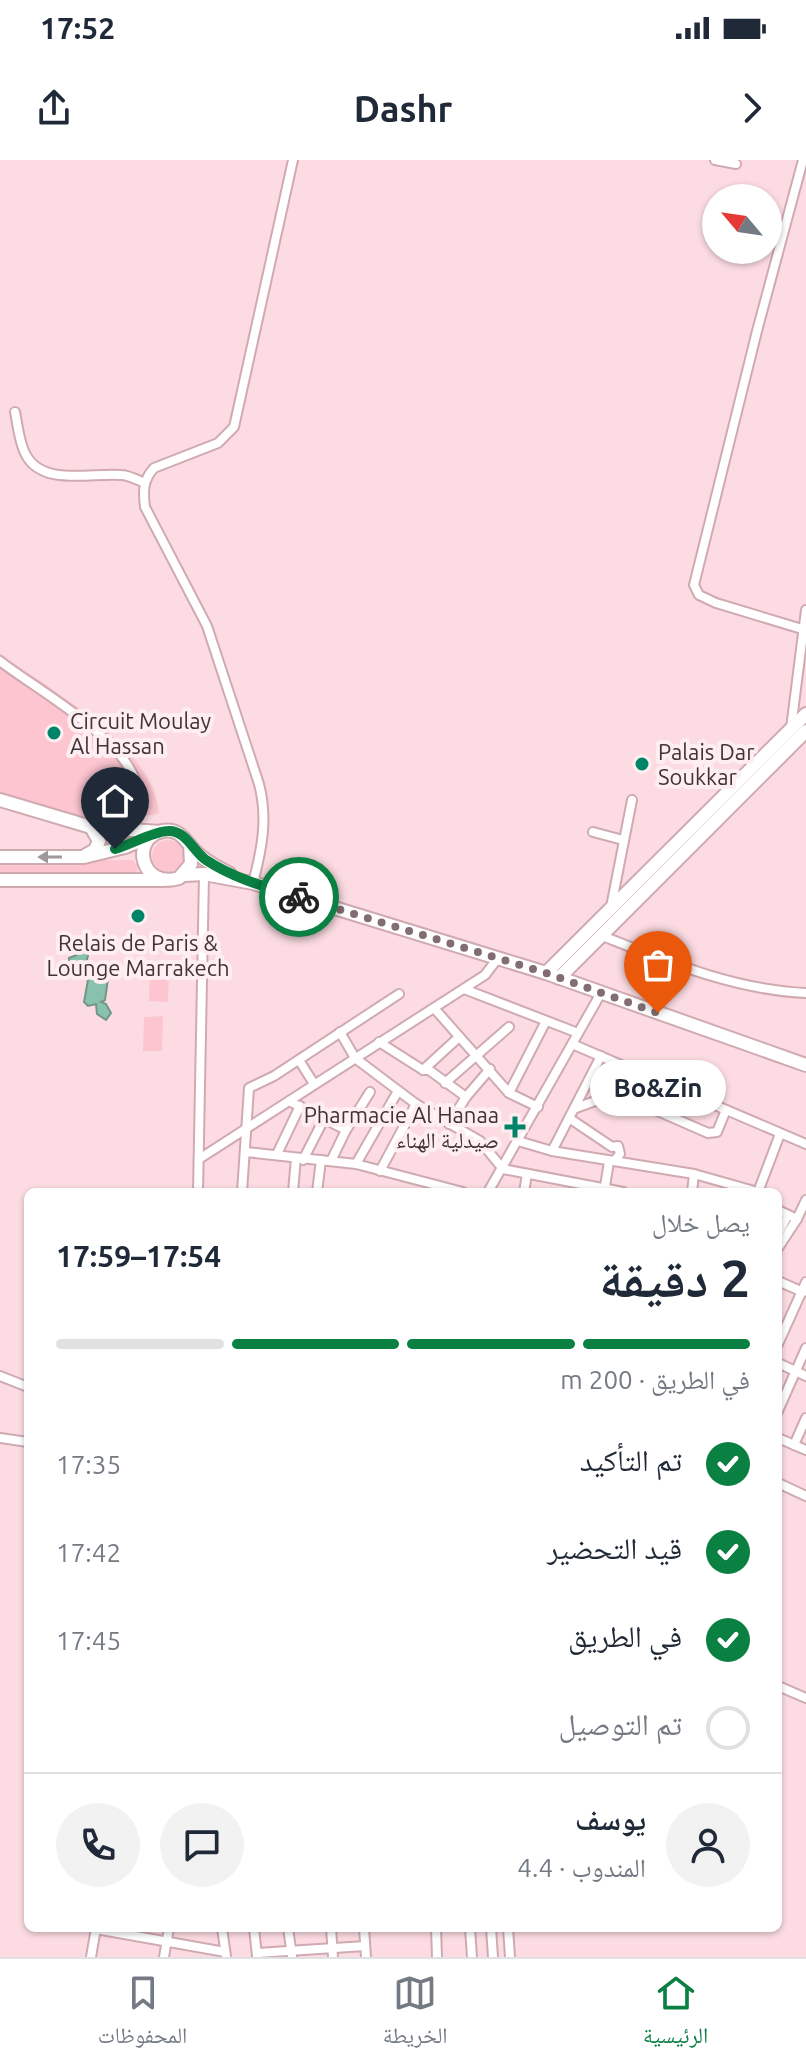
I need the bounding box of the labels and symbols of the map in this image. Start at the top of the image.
north arrow [702,184,782,264]
place label: Circuit Moulay Al Hassan [70,708,212,758]
marker: Circuit Moulay Al Hassan [45,724,63,742]
place label: Palais Dar Soukkar [658,739,755,789]
marker: Palais Dar Soukkar [633,755,651,773]
pin [81,767,149,849]
one-way arrow [37,851,62,863]
courier [259,857,339,937]
marker: Relais de Paris & Lounge Marrakech [129,907,147,925]
place label: Relais de Paris & Lounge Marrakech [46,930,230,980]
pin [624,931,692,1013]
callout: Bo&Zin [590,1061,726,1117]
place label: Pharmacie Al Hanaa صيدلية الهناء [304,1102,499,1153]
marker: Pharmacie Al Hanaa صيدلية الهناء [506,1118,524,1136]

